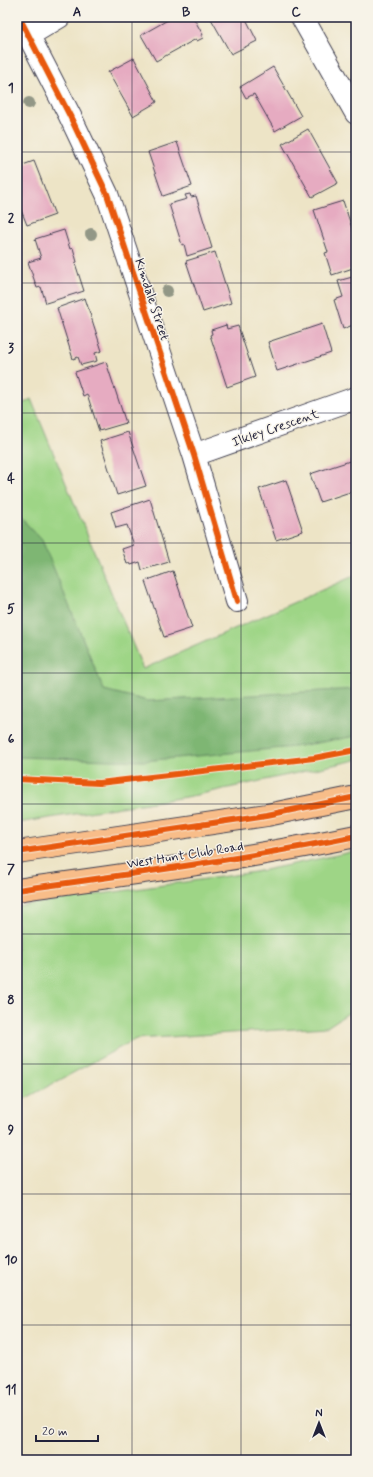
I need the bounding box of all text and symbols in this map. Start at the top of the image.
text: A [73,4,81,21]
text: B [182,4,191,21]
text: C [291,4,301,21]
text: 1 [8,80,14,97]
text: 2 [8,210,15,227]
street label: Kimdale Street [130,256,173,343]
text: 3 [8,340,14,357]
street label: Ilkley Crescent [230,406,321,451]
text: 4 [7,471,15,488]
text: 5 [7,601,15,618]
text: 6 [8,731,15,748]
street label: West Hunt Club Road [126,838,245,873]
text: 7 [7,861,15,878]
text: 8 [7,992,15,1009]
text: 9 [8,1122,15,1139]
text: 10 [4,1252,18,1269]
text: 11 [5,1382,17,1399]
north arrow [299,1403,339,1443]
text: N [315,1407,323,1421]
scale bar [36,1417,98,1443]
text: 20 m [42,1424,68,1440]

